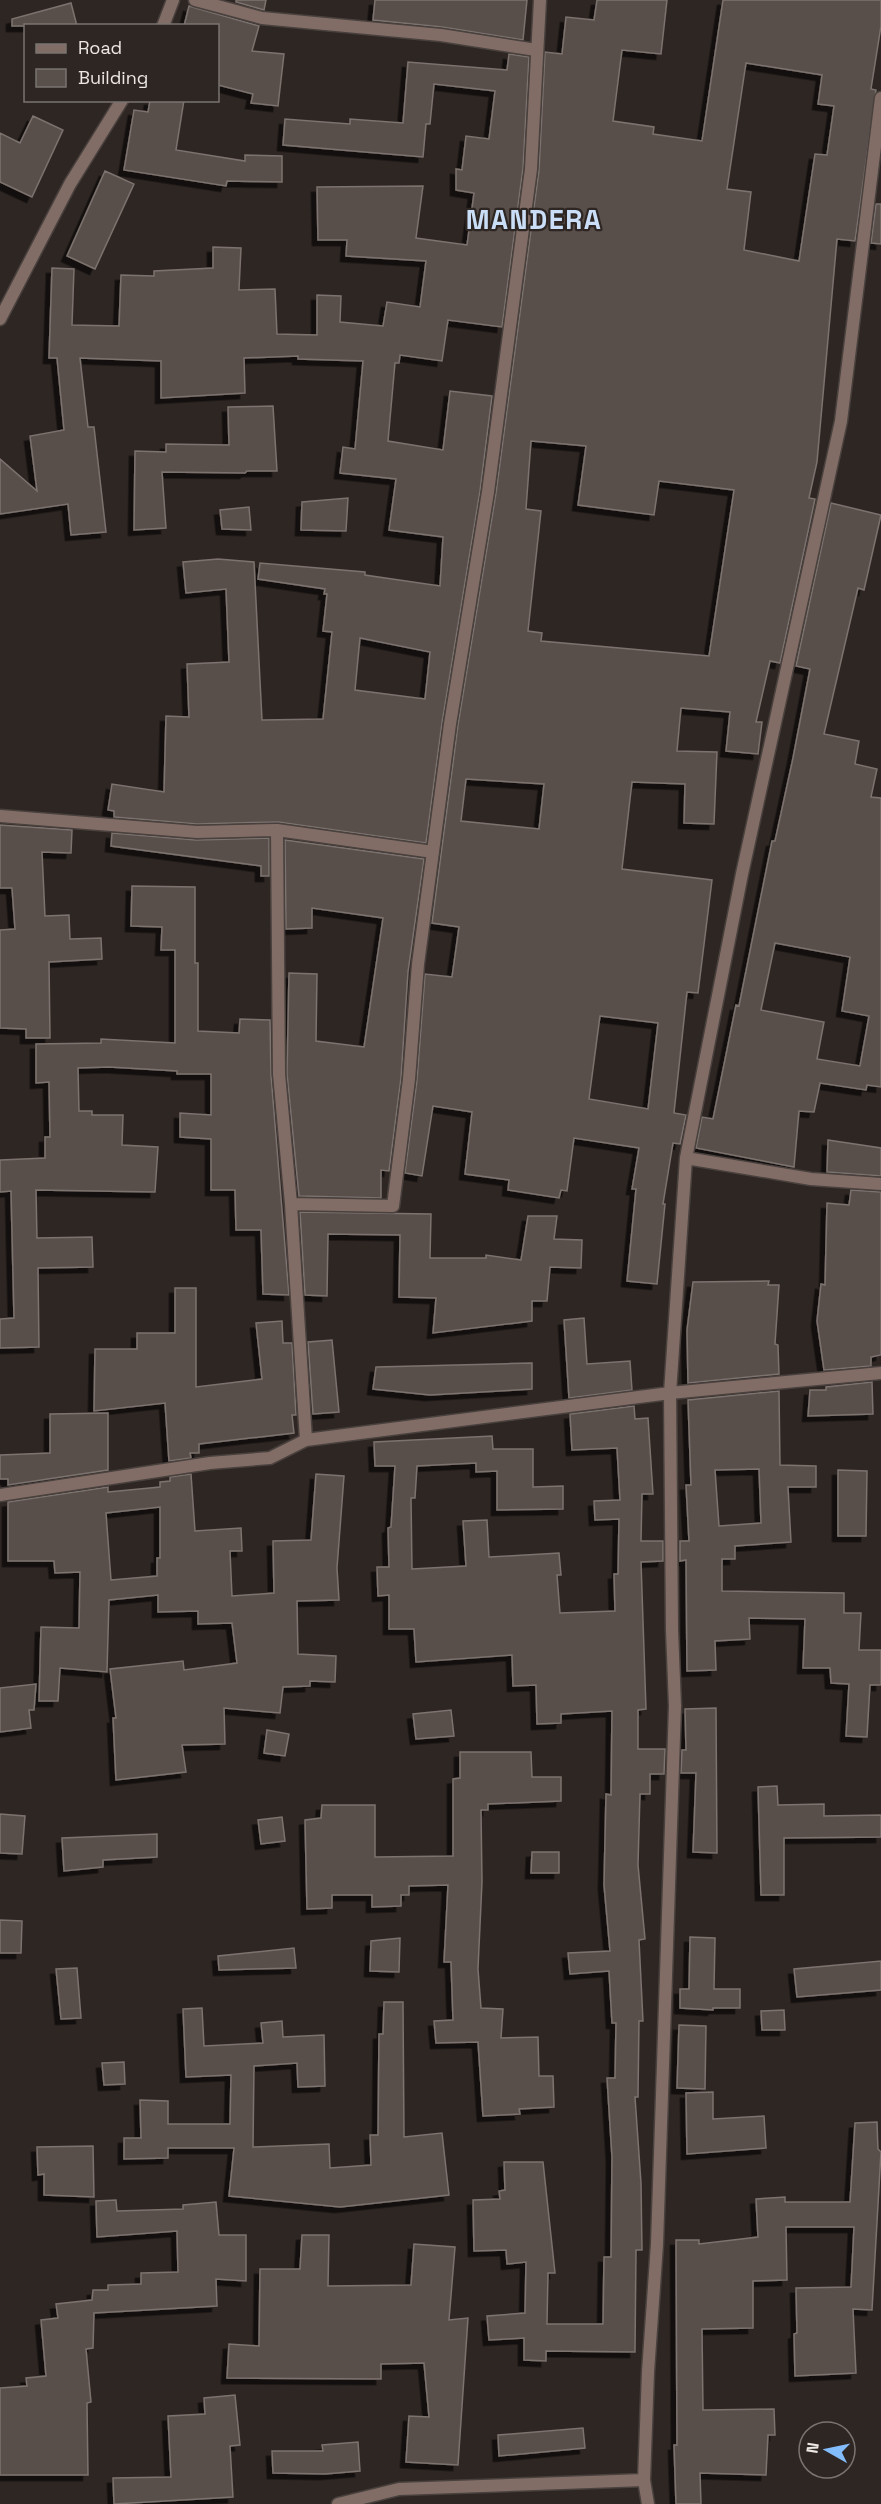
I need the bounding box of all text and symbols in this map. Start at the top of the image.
legend [24,24,219,102]
text: Road [78,36,122,59]
text: Building [78,66,148,89]
district label: MANDERA [466,202,602,237]
north arrow [797,2420,857,2480]
text: N [801,2441,824,2455]

